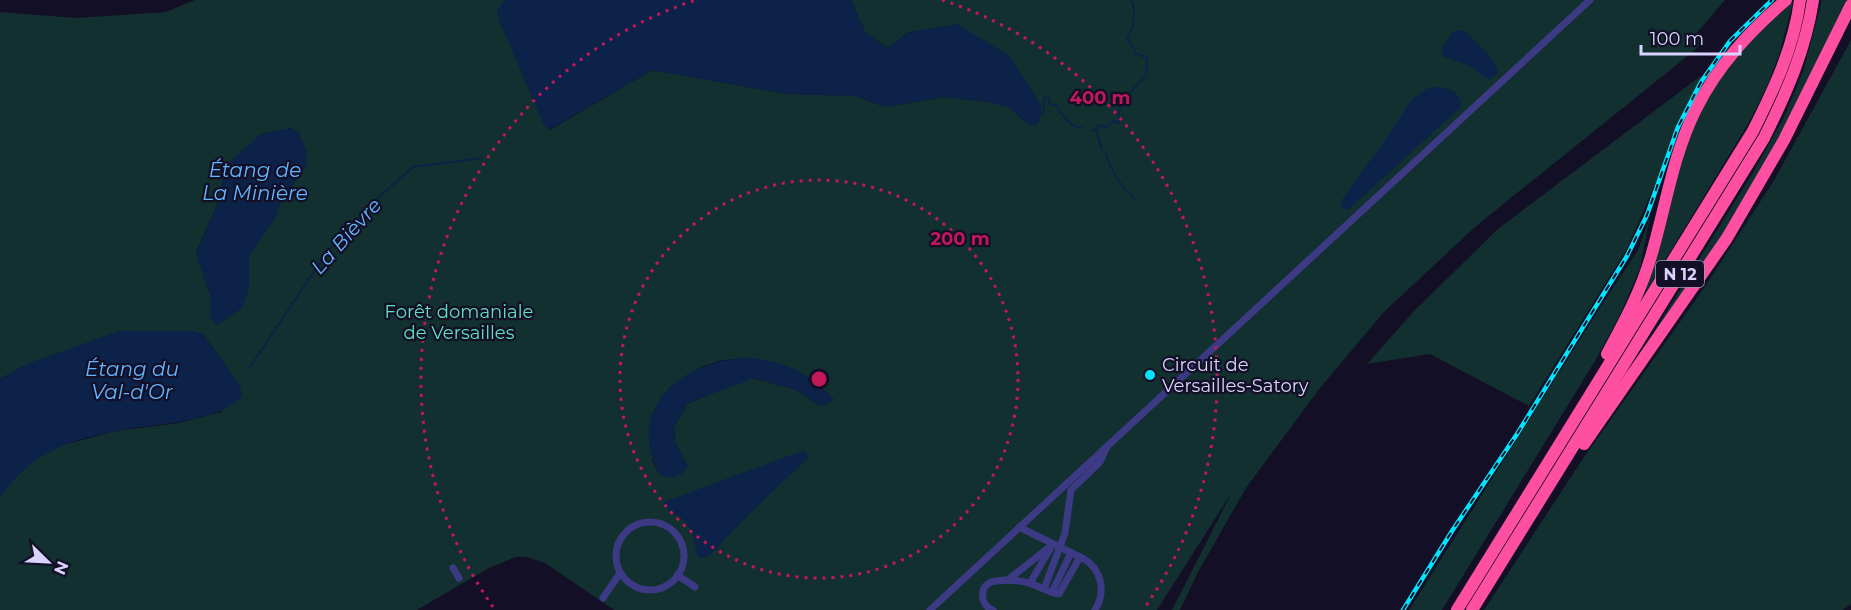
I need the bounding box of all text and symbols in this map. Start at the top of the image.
scale bar [1641,18,1740,56]
text: 100 m [1650,28,1704,50]
text: 400 m [1070,87,1130,109]
water label: Étang de La Minière [202,158,308,205]
water label: La Bièvre [306,193,386,279]
text: 200 m [930,228,990,250]
road number: N 12 [1656,261,1704,287]
park label: Forêt domaniale de Versailles [385,301,534,344]
place label: Circuit de Versailles-Satory [1162,354,1309,397]
water label: Étang du Val-d'Or [85,357,179,404]
marker: Circuit de Versailles-Satory [1143,368,1157,382]
centre of rings [809,369,829,389]
north arrow [18,532,78,592]
text: N [50,558,73,578]

